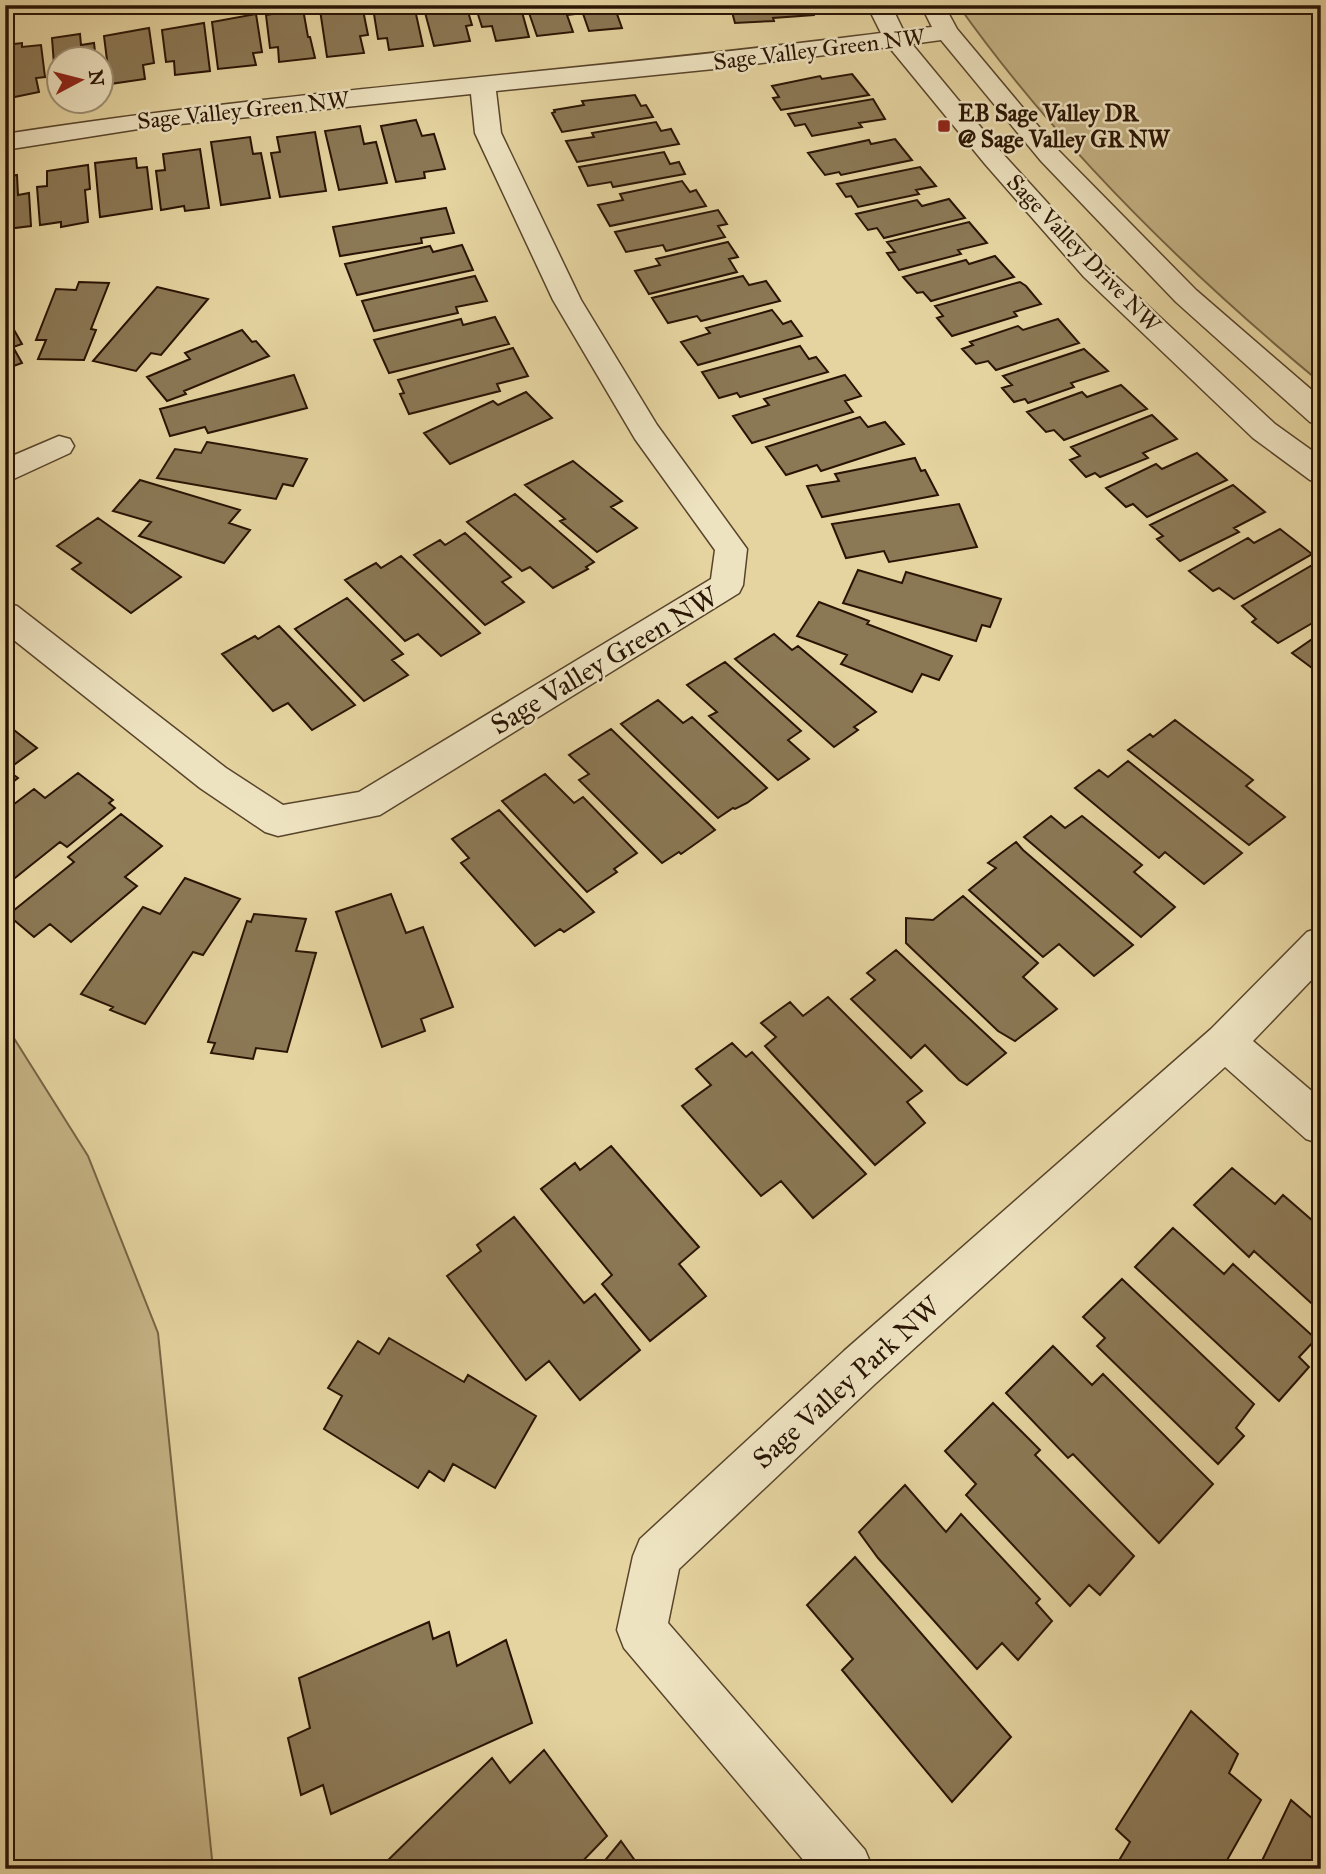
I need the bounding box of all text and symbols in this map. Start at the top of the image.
street label: Sage Valley Green NW [712,22,928,77]
north arrow [46,46,116,116]
text: N [84,69,109,87]
street label: Sage Valley Green NW [136,85,352,136]
place label: EB Sage Valley DR @ Sage Valley GR NW [958,99,1171,154]
marker: EB Sage Valley DR @ Sage Valley GR NW [936,118,952,134]
street label: Sage Valley Drive NW [1001,168,1168,339]
street label: Sage Valley Green NW [484,578,726,742]
street label: Sage Valley Park NW [745,1288,948,1476]

